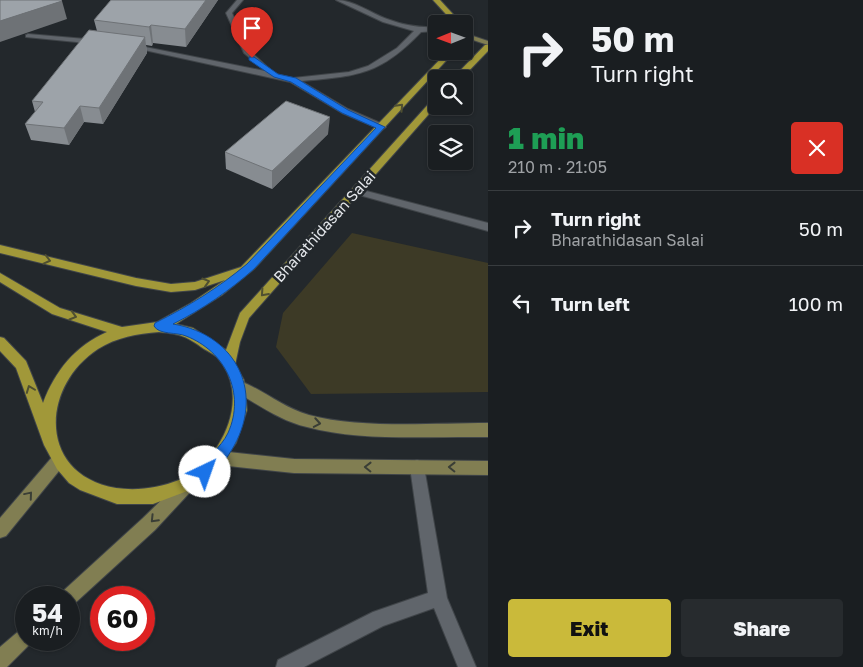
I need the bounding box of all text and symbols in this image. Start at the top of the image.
pin [231,7,273,58]
icon: arrive [238,14,266,42]
north arrow [428,15,472,60]
map controls [428,15,473,170]
text: 50 m [591,18,674,60]
icon: right [508,20,573,85]
text: Turn right [591,60,694,87]
button: search [428,70,473,115]
one-way arrow [394,103,403,112]
text: 1 min [508,120,584,156]
button: close [791,122,843,174]
button: layers [428,125,473,170]
text: 210 m · 21:05 [508,157,607,177]
street label: Bharathidasan Salai [269,167,379,285]
text: Turn right [551,207,641,230]
icon: right [508,214,536,242]
text: 50 m [799,217,843,240]
text: Bharathidasan Salai [551,230,704,250]
one-way arrow [43,254,52,265]
one-way arrow [201,278,210,288]
one-way arrow [261,288,270,297]
icon: left [508,289,536,317]
text: Turn left [551,292,630,315]
text: 100 m [789,292,843,315]
one-way arrow [69,311,77,321]
one-way arrow [26,385,37,394]
one-way arrow [312,418,321,428]
position arrow [178,445,230,497]
one-way arrow [364,461,372,472]
one-way arrow [448,462,456,473]
one-way arrow [24,492,33,501]
one-way arrow [151,513,160,522]
speed limit sign: 60 [90,586,155,651]
text: 54 [32,597,63,628]
button: Exit [508,599,671,657]
button: Share [681,599,843,657]
text: km/h [32,623,63,638]

